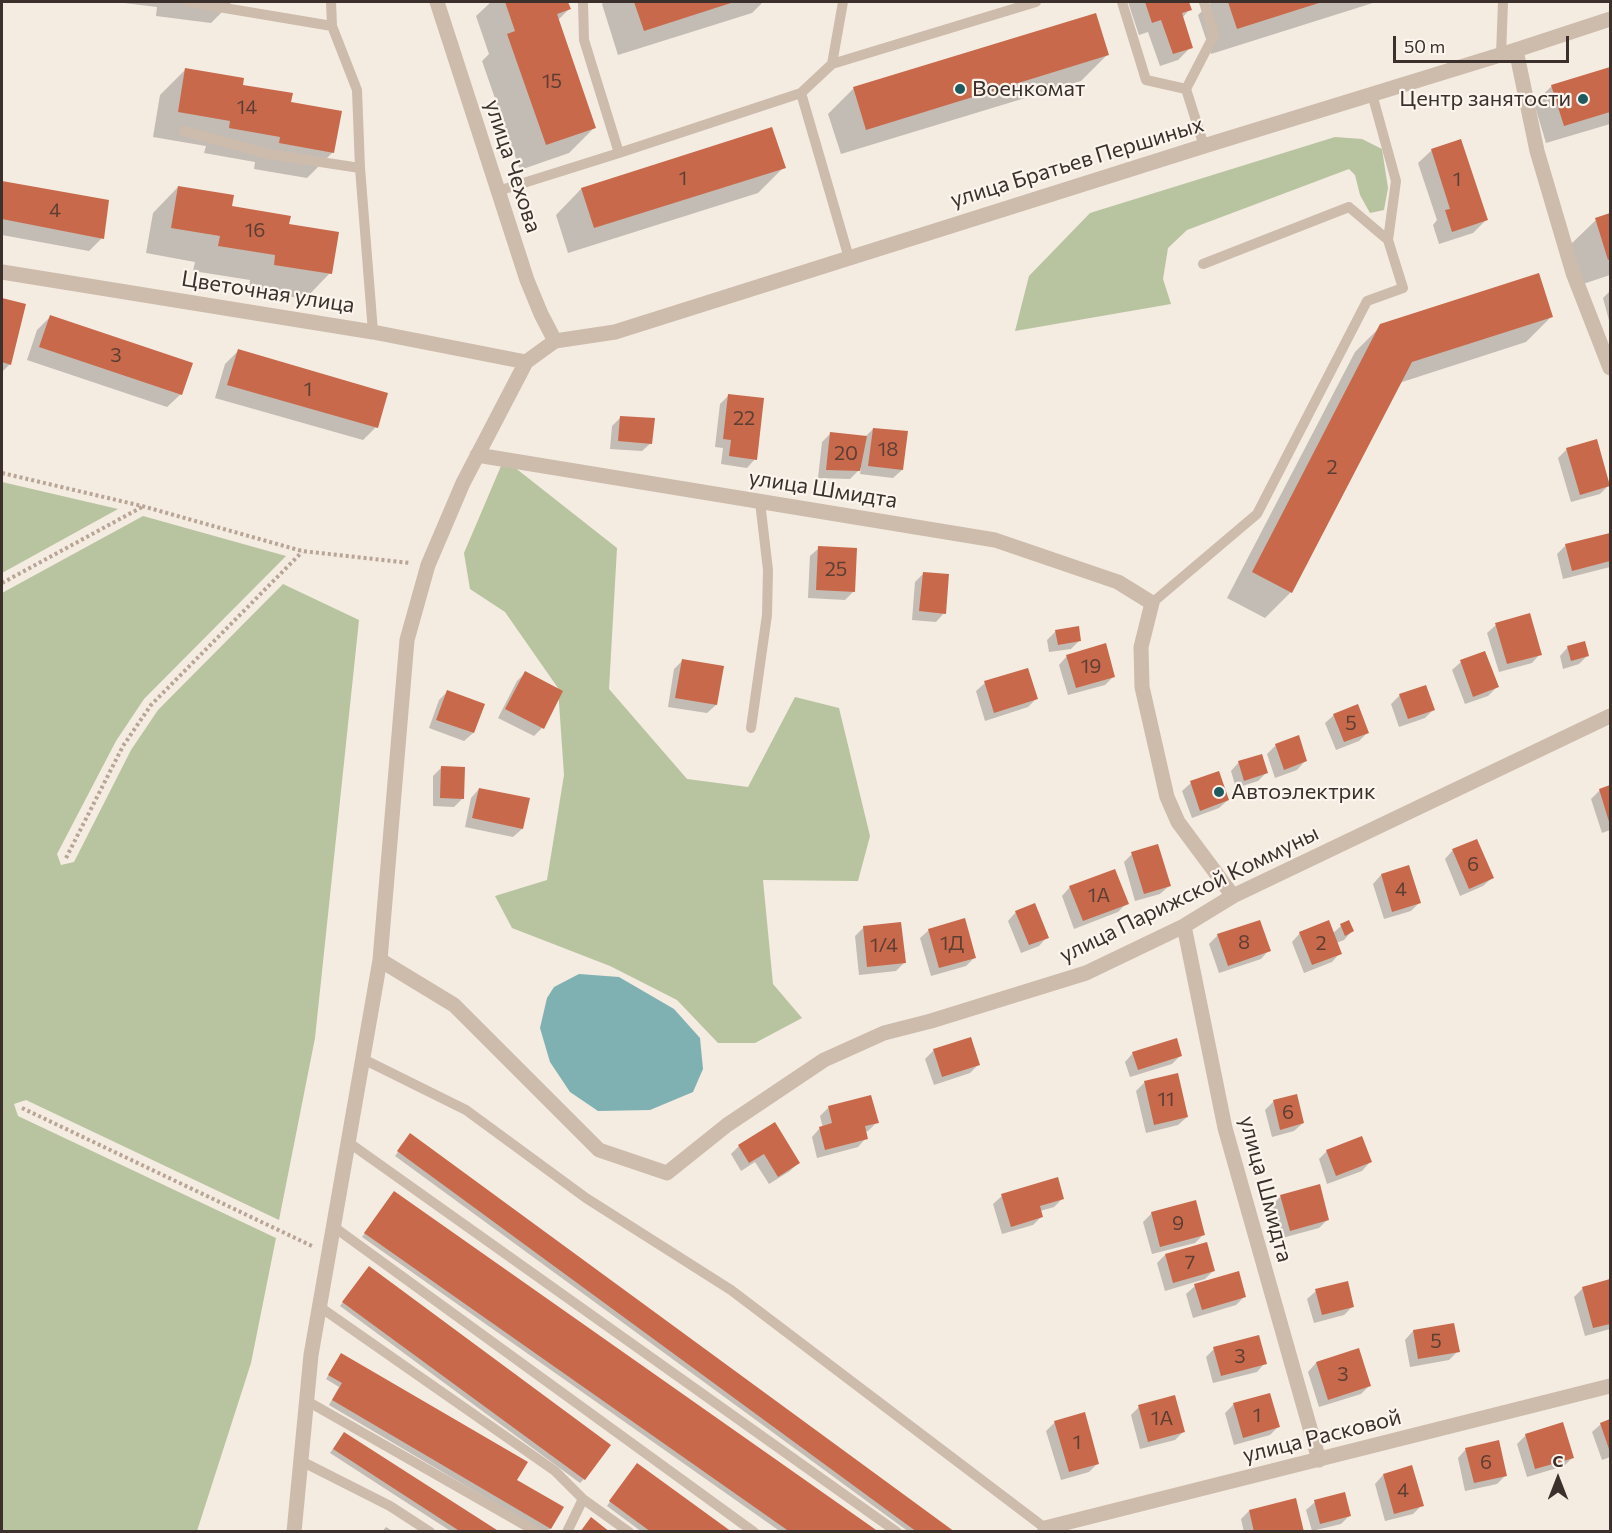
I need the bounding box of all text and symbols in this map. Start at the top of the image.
scale bar [1396,24,1572,62]
text: 50 m [1404,35,1445,57]
house number: 15 [542,69,562,93]
place label: Военкомат [972,76,1085,102]
marker: Военкомат [953,82,967,96]
place label: Центр занятости [1399,86,1571,112]
marker: Центр занятости [1576,92,1590,106]
house number: 14 [237,95,257,119]
street label: улица Чехова [479,96,547,236]
street label: улица Братьев Першиных [947,111,1207,213]
house number: 1 [679,166,687,190]
house number: 1 [1453,167,1461,191]
house number: 4 [49,198,61,222]
house number: 16 [245,218,265,242]
street label: Цветочная улица [180,265,356,319]
house number: 3 [110,343,122,367]
house number: 1 [304,377,312,401]
house number: 22 [733,406,755,430]
house number: 18 [878,437,898,461]
house number: 20 [834,441,858,465]
house number: 2 [1326,455,1338,479]
street label: улица Шмидта [747,464,899,514]
house number: 25 [825,557,847,581]
house number: 19 [1081,654,1101,678]
house number: 5 [1345,711,1357,735]
place label: Автоэлектрик [1231,779,1376,805]
marker: Автоэлектрик [1212,785,1226,799]
street label: улица Парижской Коммуны [1055,820,1323,968]
house number: 6 [1467,852,1479,876]
house number: 4 [1395,877,1407,901]
house number: 1А [1088,883,1110,907]
house number: 8 [1238,930,1250,954]
house number: 1Д [940,931,964,955]
house number: 2 [1315,931,1327,955]
house number: 1/4 [870,933,898,957]
house number: 11 [1157,1087,1175,1111]
house number: 6 [1282,1100,1294,1124]
street label: улица Шмидта [1234,1113,1298,1265]
house number: 9 [1172,1211,1184,1235]
house number: 7 [1185,1250,1195,1274]
house number: 5 [1430,1329,1442,1353]
house number: 3 [1234,1344,1246,1368]
house number: 3 [1337,1362,1349,1386]
house number: 1 [1253,1403,1261,1427]
street label: улица Расковой [1240,1404,1404,1468]
house number: 1А [1151,1406,1173,1430]
house number: 1 [1073,1430,1081,1454]
north arrow [1528,1449,1588,1509]
house number: 6 [1480,1450,1492,1474]
text: С [1553,1451,1563,1470]
house number: 4 [1397,1478,1409,1502]

